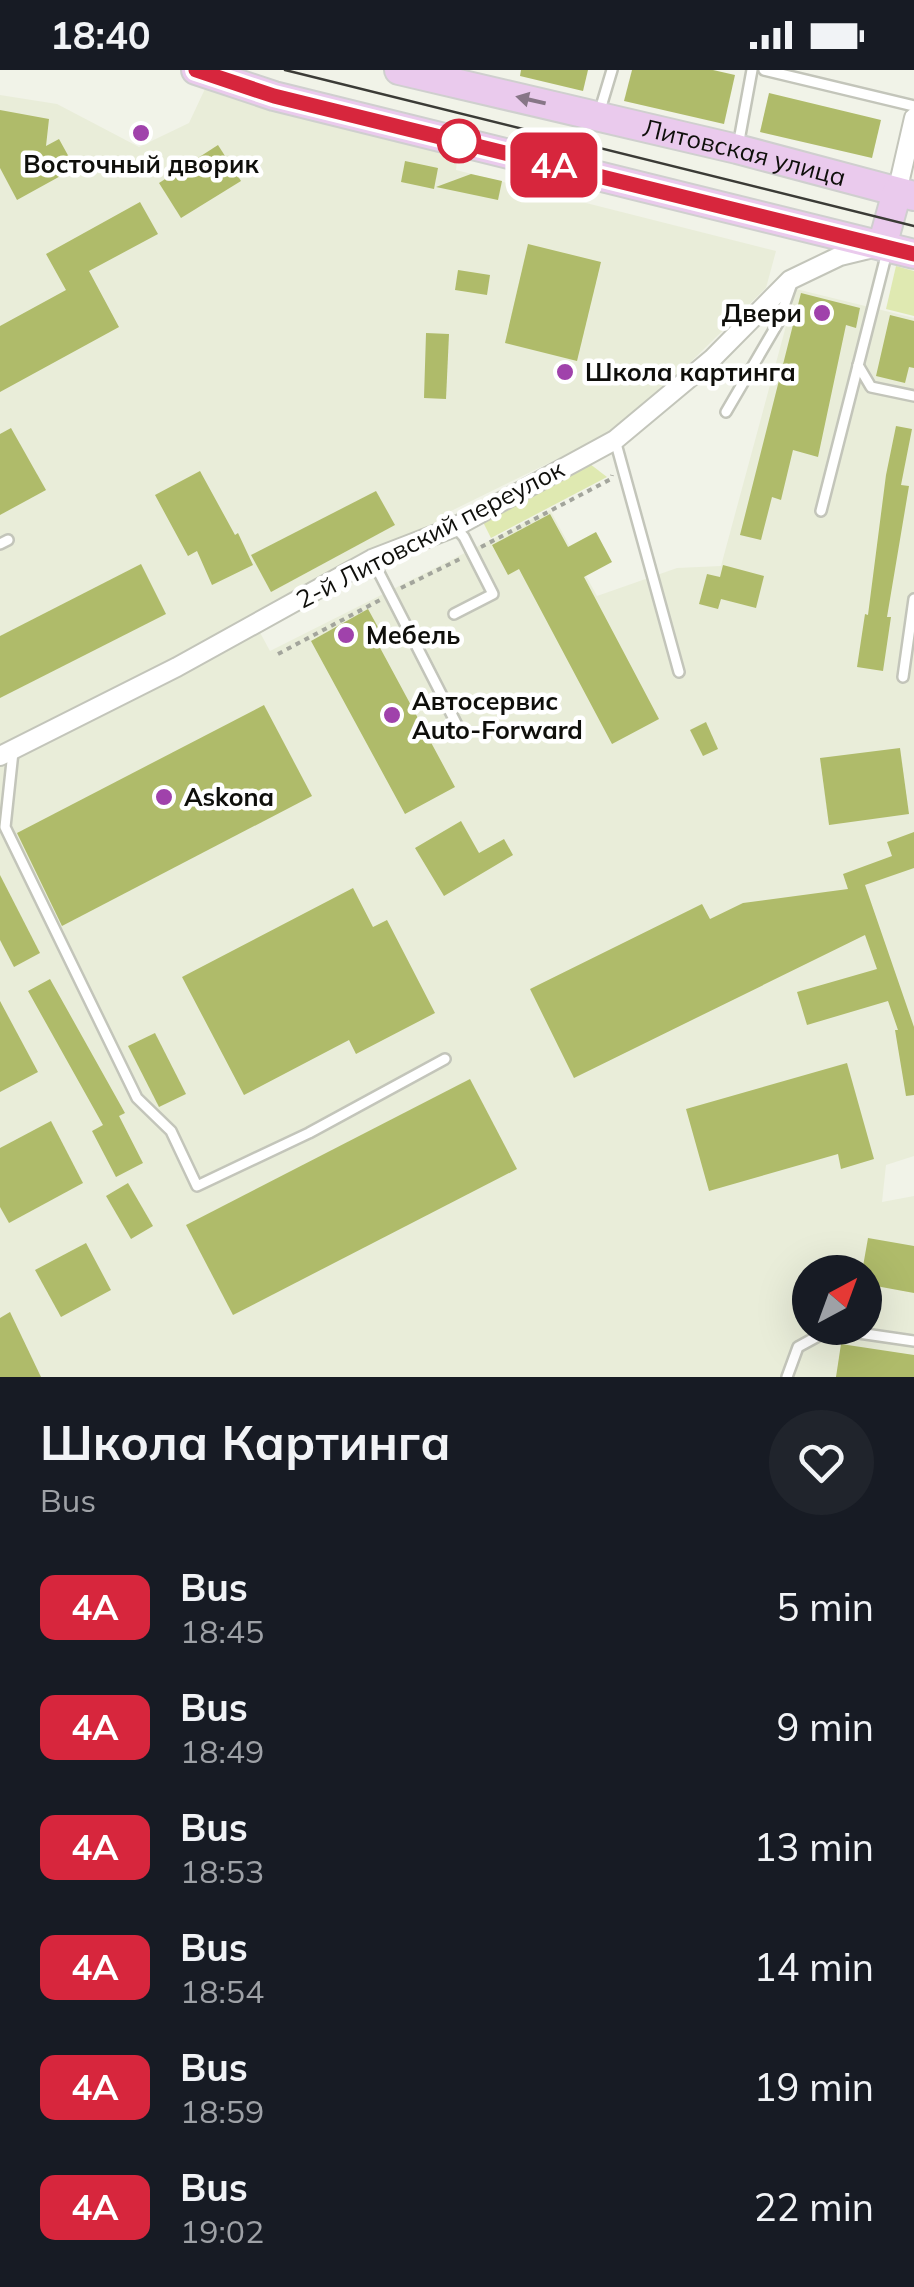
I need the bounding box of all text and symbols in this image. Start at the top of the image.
text: 18:40 [50,11,151,59]
one-way arrow [515,92,546,107]
street label: Литовская улица [640,112,849,192]
unlabelled marker [438,120,480,162]
marker: Восточный дворик [130,122,152,144]
line badge: 4А [509,132,599,198]
text: 4А [530,143,578,187]
place label: Восточный дворик [23,148,259,179]
place label: Двери [722,297,802,328]
marker: Двери [811,302,833,324]
place label: Школа картинга [585,356,796,387]
marker: Школа картинга [554,361,576,383]
street label: 2-й Литовский переулок [291,452,569,615]
place label: Мебель [366,619,460,650]
marker: Мебель [335,624,357,646]
place label: Автосервис Auto-Forward [412,685,583,745]
marker: Автосервис Auto-Forward [381,704,403,726]
place label: Askona [184,781,274,812]
marker: Askona [153,786,175,808]
north arrow [792,1255,882,1345]
map controls [792,1255,882,1345]
button: heart [769,1410,874,1515]
text: Школа Картинга [40,1412,451,1472]
text: Bus [40,1480,96,1520]
text: Bus [180,1563,248,1611]
text: 5 min [777,1583,874,1631]
text: 4А [71,1585,119,1629]
text: 18:45 [180,1611,264,1651]
text: Bus [180,1683,248,1731]
text: 9 min [777,1703,874,1751]
text: 4А [71,1705,119,1749]
text: 18:49 [180,1731,264,1771]
text: Bus [180,1803,248,1851]
text: 13 min [754,1823,874,1871]
text: 4А [71,1825,119,1869]
text: 18:53 [180,1851,264,1891]
text: Bus [180,1923,248,1971]
text: 14 min [754,1943,874,1991]
text: 4А [71,1945,119,1989]
text: 18:54 [180,1971,264,2011]
text: Bus [180,2043,248,2091]
text: 19 min [754,2063,874,2111]
text: 4А [71,2065,119,2109]
text: 18:59 [180,2091,264,2131]
text: Bus [180,2163,248,2211]
text: 22 min [754,2183,874,2231]
text: 4А [71,2185,119,2229]
text: 19:02 [180,2211,264,2251]

